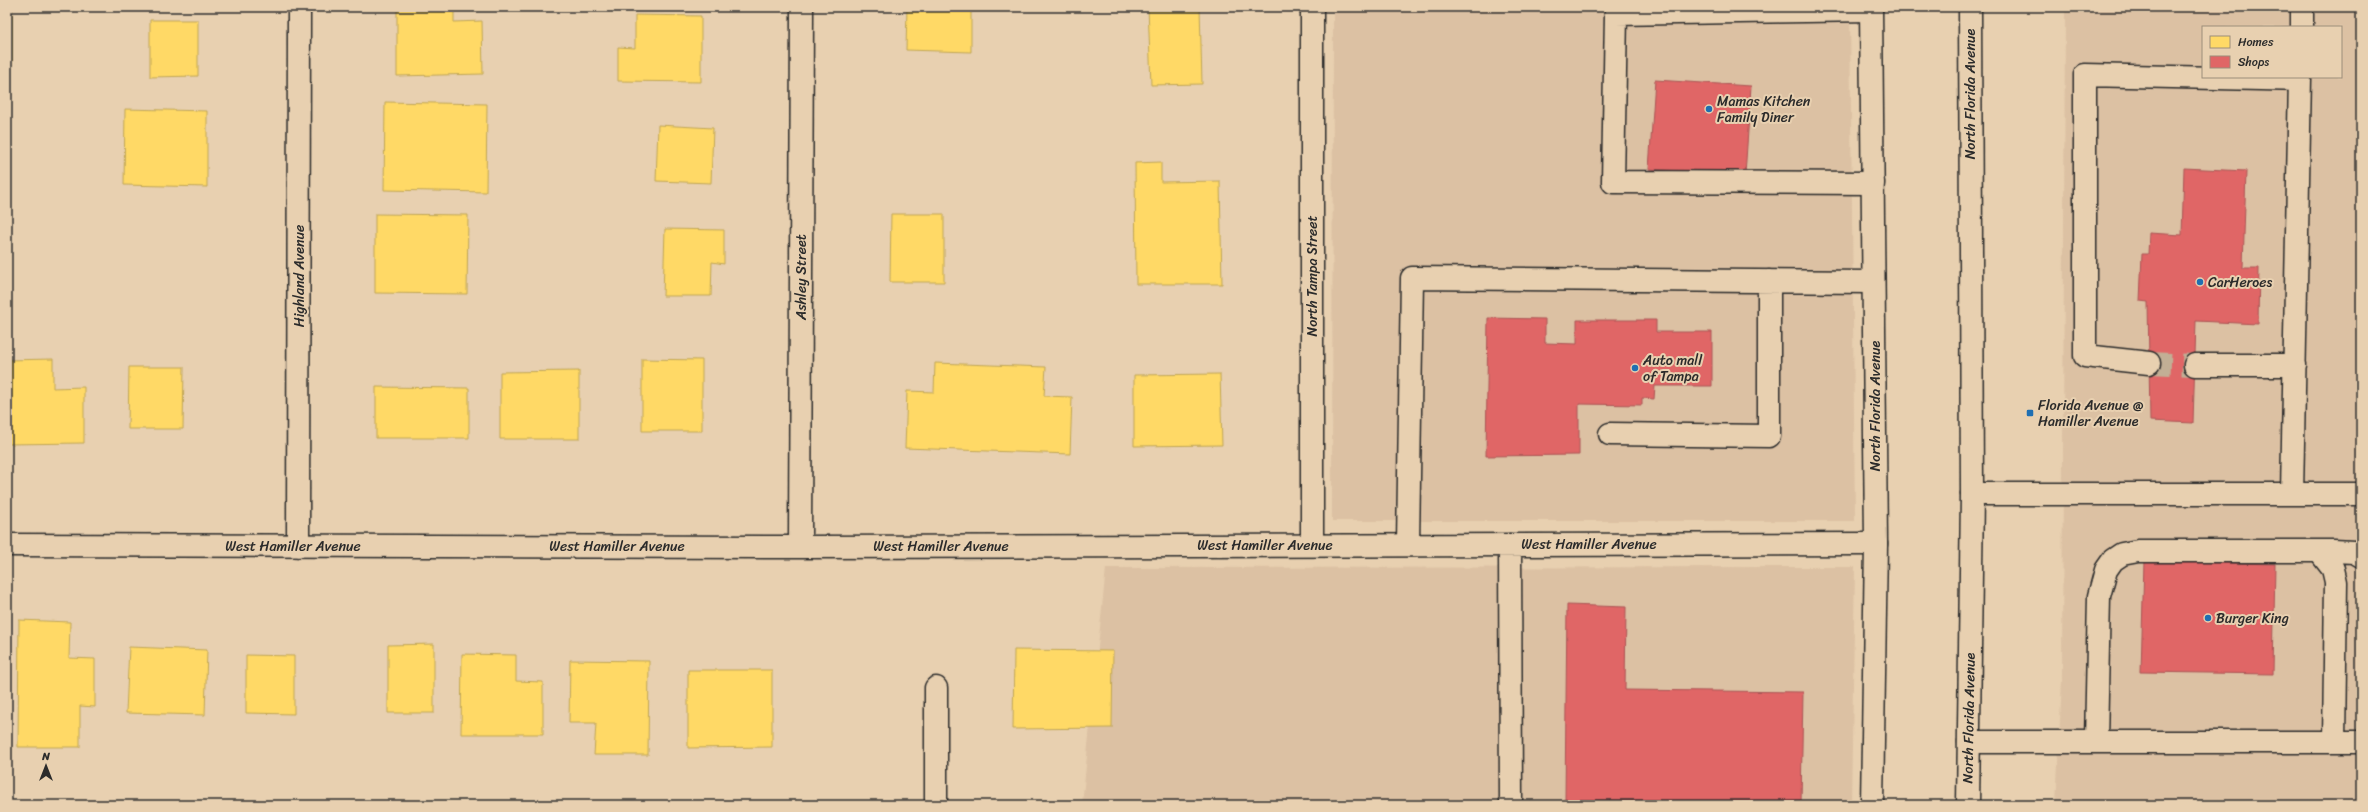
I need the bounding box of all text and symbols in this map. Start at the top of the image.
legend [2202,26,2342,78]
street label: North Florida Avenue [1958,28,1983,159]
text: Homes [2238,31,2274,53]
text: Shops [2238,51,2269,73]
place label: Mamas Kitchen Family Diner [1717,89,1811,130]
marker: Mamas Kitchen Family Diner [1704,104,1714,114]
street label: North Tampa Street [1300,215,1325,337]
street label: Highland Avenue [287,225,312,327]
street label: Ashley Street [789,234,814,321]
place label: CarHeroes [2208,270,2272,295]
marker: CarHeroes [2195,277,2205,287]
street label: North Florida Avenue [1863,340,1888,471]
place label: Auto mall of Tampa [1642,348,1703,389]
marker: Auto mall of Tampa [1630,363,1640,373]
place label: Florida Avenue @ Hamiller Avenue [2038,393,2144,434]
marker: Florida Avenue @ Hamiller Avenue [2025,408,2035,418]
street label: West Hamiller Avenue [1521,532,1657,557]
street label: West Hamiller Avenue [1197,533,1333,558]
street label: West Hamiller Avenue [225,534,361,559]
street label: West Hamiller Avenue [549,534,685,559]
street label: West Hamiller Avenue [873,534,1009,559]
place label: Burger King [2216,606,2289,631]
marker: Burger King [2203,613,2213,623]
street label: North Florida Avenue [1955,652,1983,784]
north arrow [26,746,66,786]
text: N [41,747,50,766]

